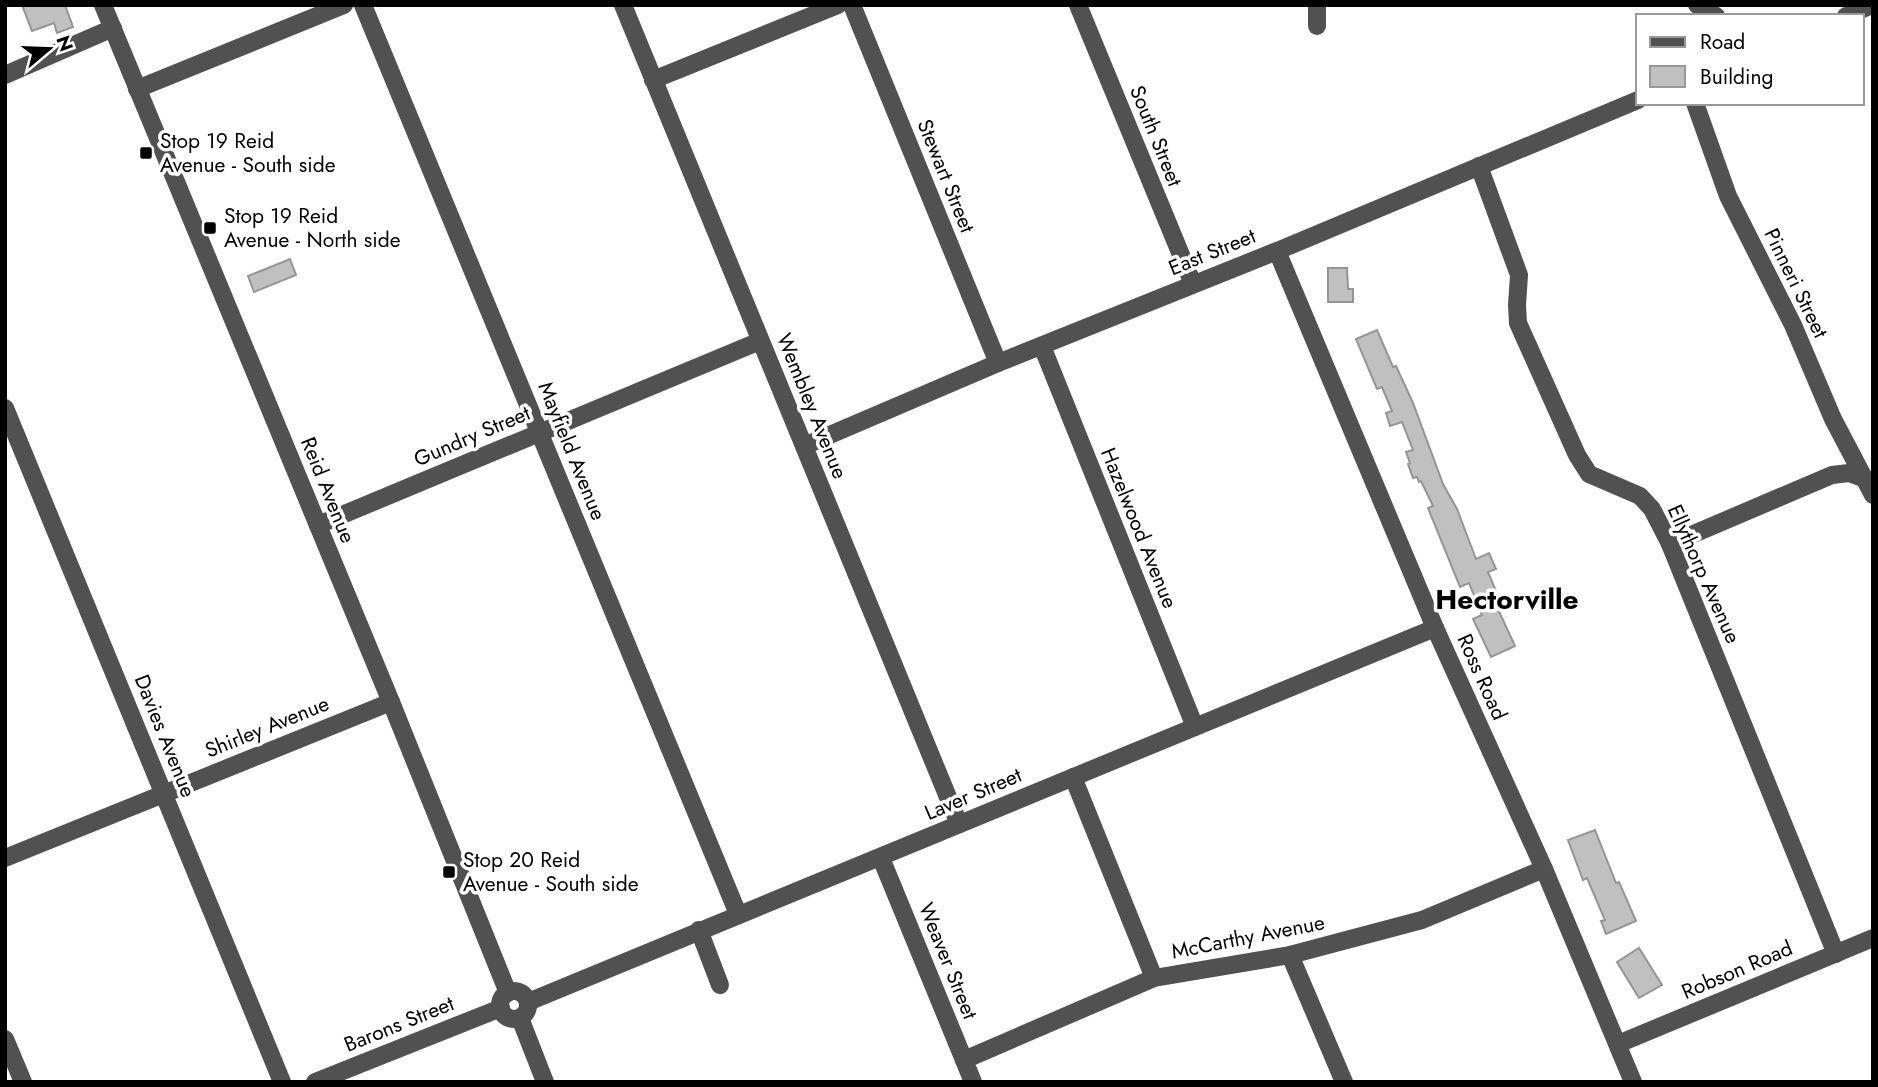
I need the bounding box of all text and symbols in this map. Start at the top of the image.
north arrow [14,14,84,84]
legend [1636,14,1864,105]
text: Road [1700,27,1745,57]
text: N [49,32,80,55]
text: Building [1700,62,1773,92]
street label: South Street [1122,81,1190,191]
street label: Stewart Street [910,115,982,237]
place label: Stop 19 Reid Avenue - South side [160,126,336,180]
marker: Stop 19 Reid Avenue - South side [138,145,154,161]
place label: Stop 19 Reid Avenue - North side [224,201,401,255]
marker: Stop 19 Reid Avenue - North side [202,220,218,236]
street label: East Street [1164,221,1260,283]
street label: Pinneri Street [1756,223,1836,343]
street label: Wembley Avenue [769,329,855,483]
street label: Mayfield Avenue [531,377,614,525]
street label: Gundry Street [409,398,535,474]
street label: Reid Avenue [293,433,363,548]
street label: Hazelwood Avenue [1093,443,1185,613]
street label: Ellythorp Avenue [1660,500,1748,648]
district label: Hectorville [1435,579,1579,620]
street label: Ross Road [1450,629,1514,725]
street label: Davies Avenue [127,670,203,802]
street label: Shirley Avenue [200,688,334,766]
street label: Laver Street [920,760,1026,828]
place label: Stop 20 Reid Avenue - South side [463,845,639,899]
marker: Stop 20 Reid Avenue - South side [441,864,457,880]
street label: Weaver Street [911,898,985,1024]
street label: McCarthy Avenue [1169,907,1327,967]
street label: Robson Road [1677,933,1797,1007]
street label: Barons Street [340,988,458,1060]

